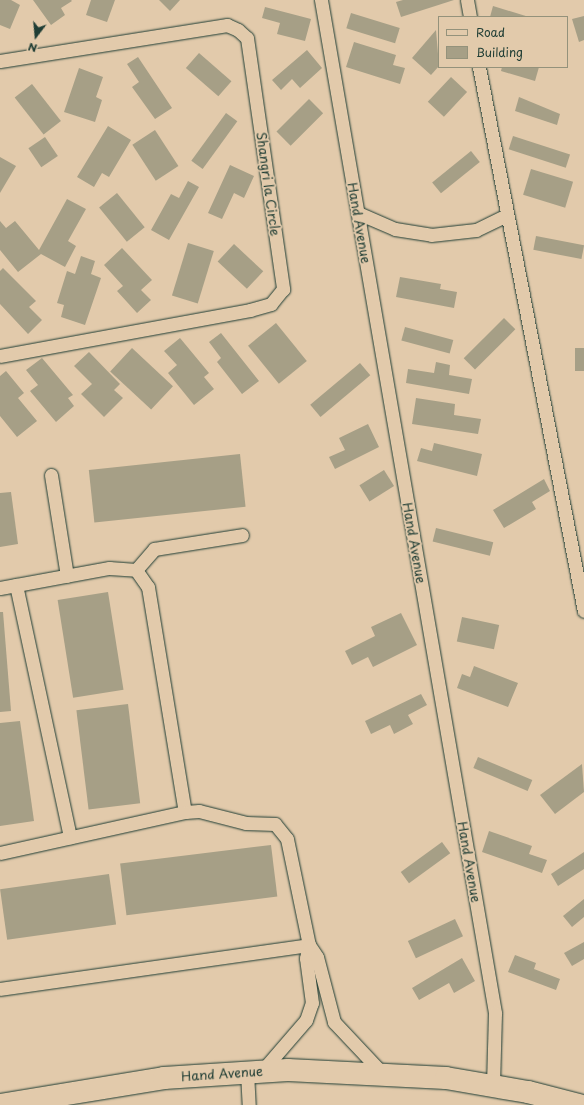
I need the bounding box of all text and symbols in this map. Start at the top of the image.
north arrow [16,16,56,56]
legend [438,16,568,68]
text: Road [476,23,505,41]
text: N [26,39,39,57]
text: Building [476,43,523,61]
street label: Shangri la Circle [253,130,283,238]
street label: Hand Avenue [344,181,374,265]
street label: Hand Avenue [399,501,429,585]
street label: Hand Avenue [454,820,484,904]
street label: Hand Avenue [180,1063,264,1085]

